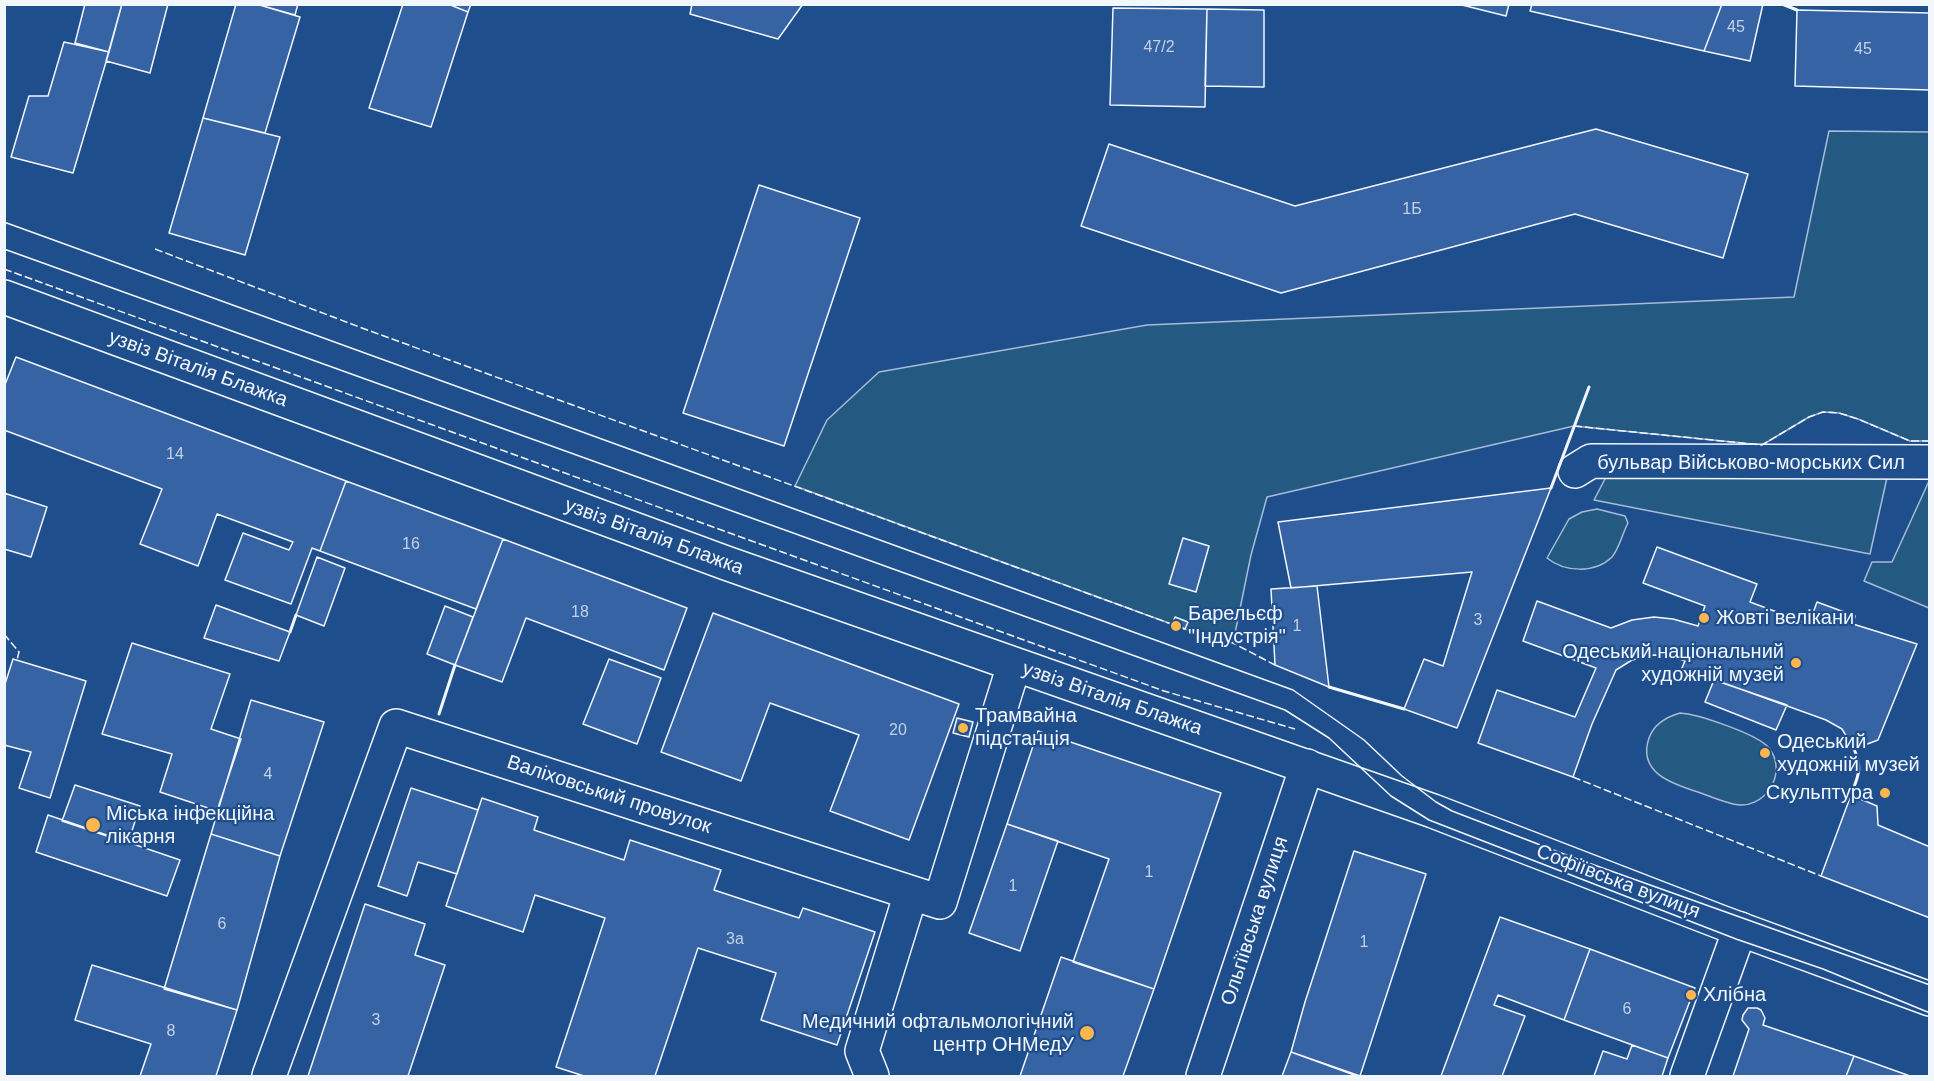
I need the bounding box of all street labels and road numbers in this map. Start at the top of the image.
street label: узвіз Віталія Блажка [105,325,291,413]
street label: бульвар Військово-морських Сил [1597,451,1905,475]
street label: узвіз Віталія Блажка [561,493,747,581]
street label: узвіз Віталія Блажка [1019,657,1205,741]
street label: Валіховський провулок [504,751,714,839]
street label: Ольгіївська вулиця [1216,833,1294,1009]
street label: Софіївська вулиця [1533,840,1703,924]

